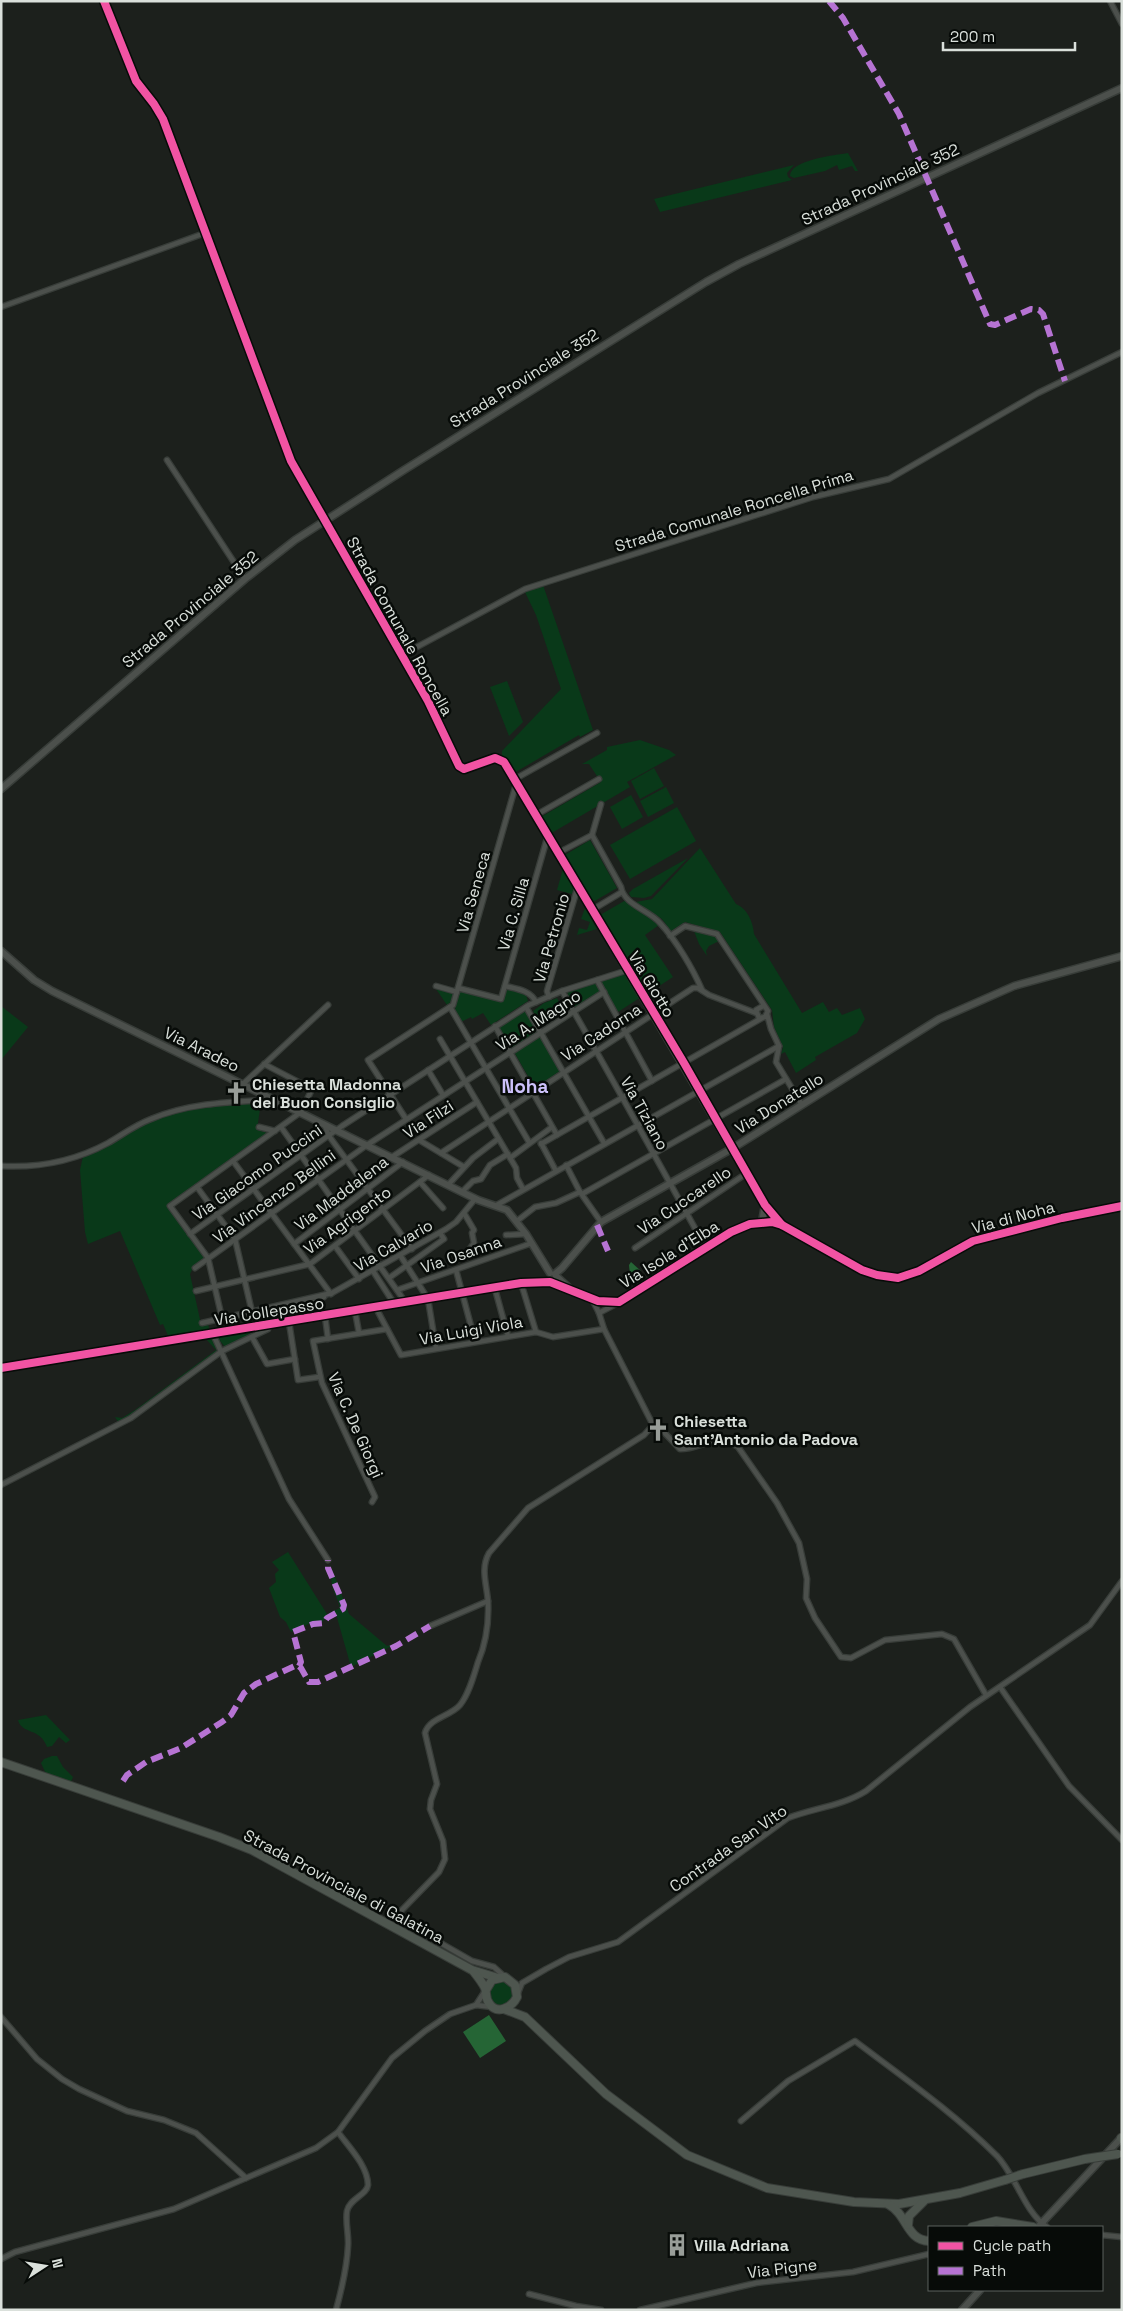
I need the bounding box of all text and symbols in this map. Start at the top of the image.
scale bar [943,20,1076,52]
text: 200 m [950,27,995,46]
street label: Strada Provinciale 352 [798,139,962,230]
street label: Strada Provinciale 352 [446,324,603,433]
street label: Strada Comunale Roncella Prima [612,464,856,557]
street label: Strada Comunale Roncella [342,533,458,719]
street label: Strada Provinciale 352 [118,546,263,673]
street label: Via Seneca [452,849,495,936]
street label: Via C. Silla [493,875,534,953]
street label: Via Petronio [529,891,574,985]
street label: Via Giotto [624,947,680,1021]
street label: Via A. Magno [492,985,585,1056]
street label: Via Cadorna [557,999,645,1066]
street label: Via Aradeo [161,1022,243,1077]
street label: Via Donatello [731,1068,827,1139]
street label: Via Tiziano [616,1073,673,1154]
place label: Chiesetta Madonna del Buon Consiglio [252,1074,401,1113]
district label: Noha [501,1074,549,1099]
church icon: Chiesetta Madonna del Buon Consiglio [223,1080,249,1106]
street label: Via Filzi [399,1095,457,1143]
street label: Via Giacomo Puccini [188,1120,326,1225]
street label: Via Vincenzo Bellini [209,1145,340,1248]
street label: Via Maddalena [290,1151,392,1236]
street label: Via Cuccarello [633,1161,735,1239]
street label: Via Agrigento [299,1181,395,1259]
street label: Via di Noha [969,1196,1057,1239]
street label: Via Calvario [350,1214,437,1277]
street label: Via Isola d'Elba [616,1215,723,1293]
street label: Via Osanna [418,1231,504,1278]
street label: Via Collepasso [213,1292,325,1331]
street label: Via Luigi Viola [418,1311,524,1350]
street label: Via C. De Giorgi [323,1369,388,1481]
place label: Chiesetta Sant'Antonio da Padova [674,1411,858,1450]
church icon: Chiesetta Sant'Antonio da Padova [645,1417,671,1443]
street label: Contrada San Vito [665,1800,791,1897]
street label: Strada Provinciale di Galatina [240,1825,448,1948]
legend [928,2226,1103,2291]
building icon: Villa Adriana [664,2232,690,2258]
place label: Villa Adriana [694,2235,789,2256]
text: Cycle path [973,2236,1051,2255]
north arrow [20,2241,70,2291]
street label: Via Pigne [746,2254,818,2283]
text: N [48,2257,67,2270]
text: Path [973,2261,1006,2280]

